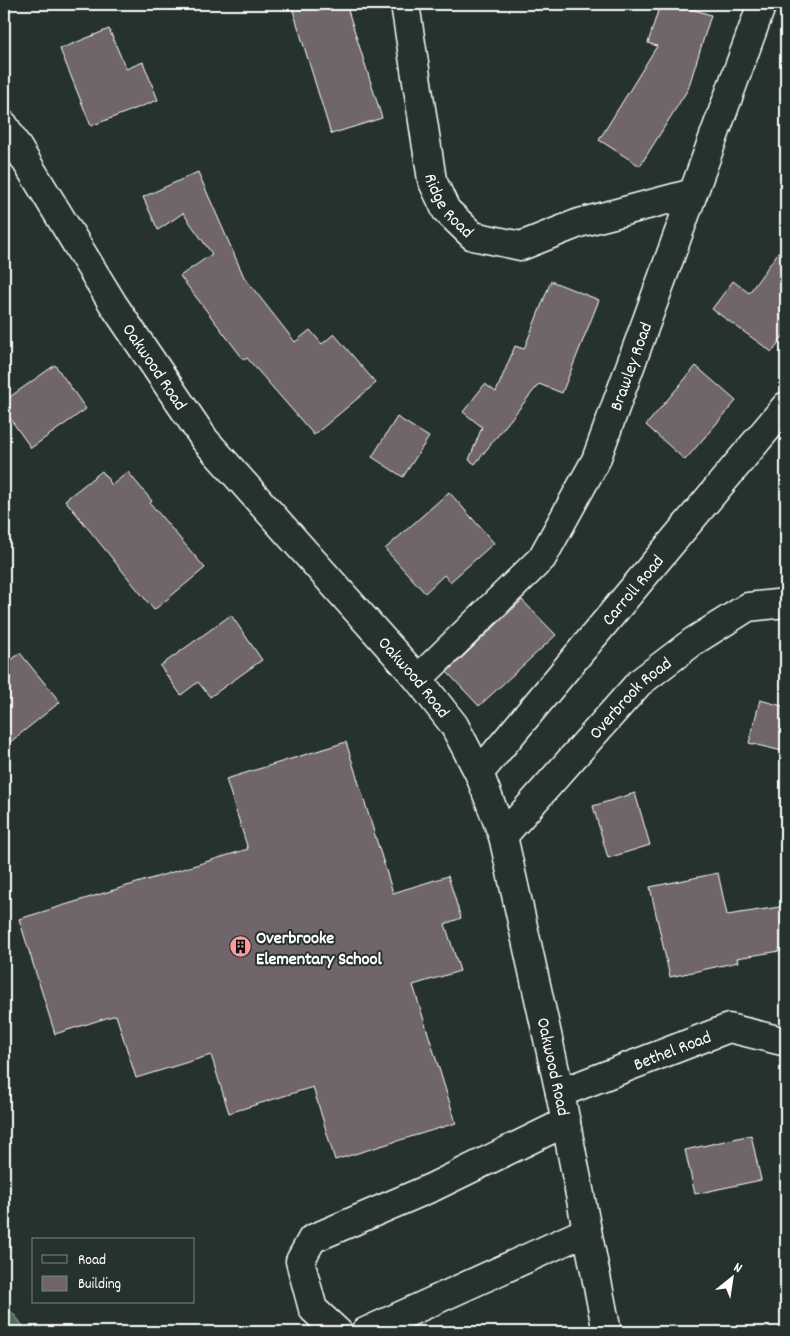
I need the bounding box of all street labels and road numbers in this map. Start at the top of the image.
street label: Ridge Road [416,172,478,245]
street label: Oakwood Road [115,319,192,416]
street label: Brawley Road [605,319,660,415]
street label: Carroll Road [597,551,671,632]
street label: Oakwood Road [371,632,454,725]
street label: Overbrook Road [584,652,678,746]
street label: Oakwood Road [529,1016,574,1118]
street label: Bethel Road [630,1026,715,1079]

